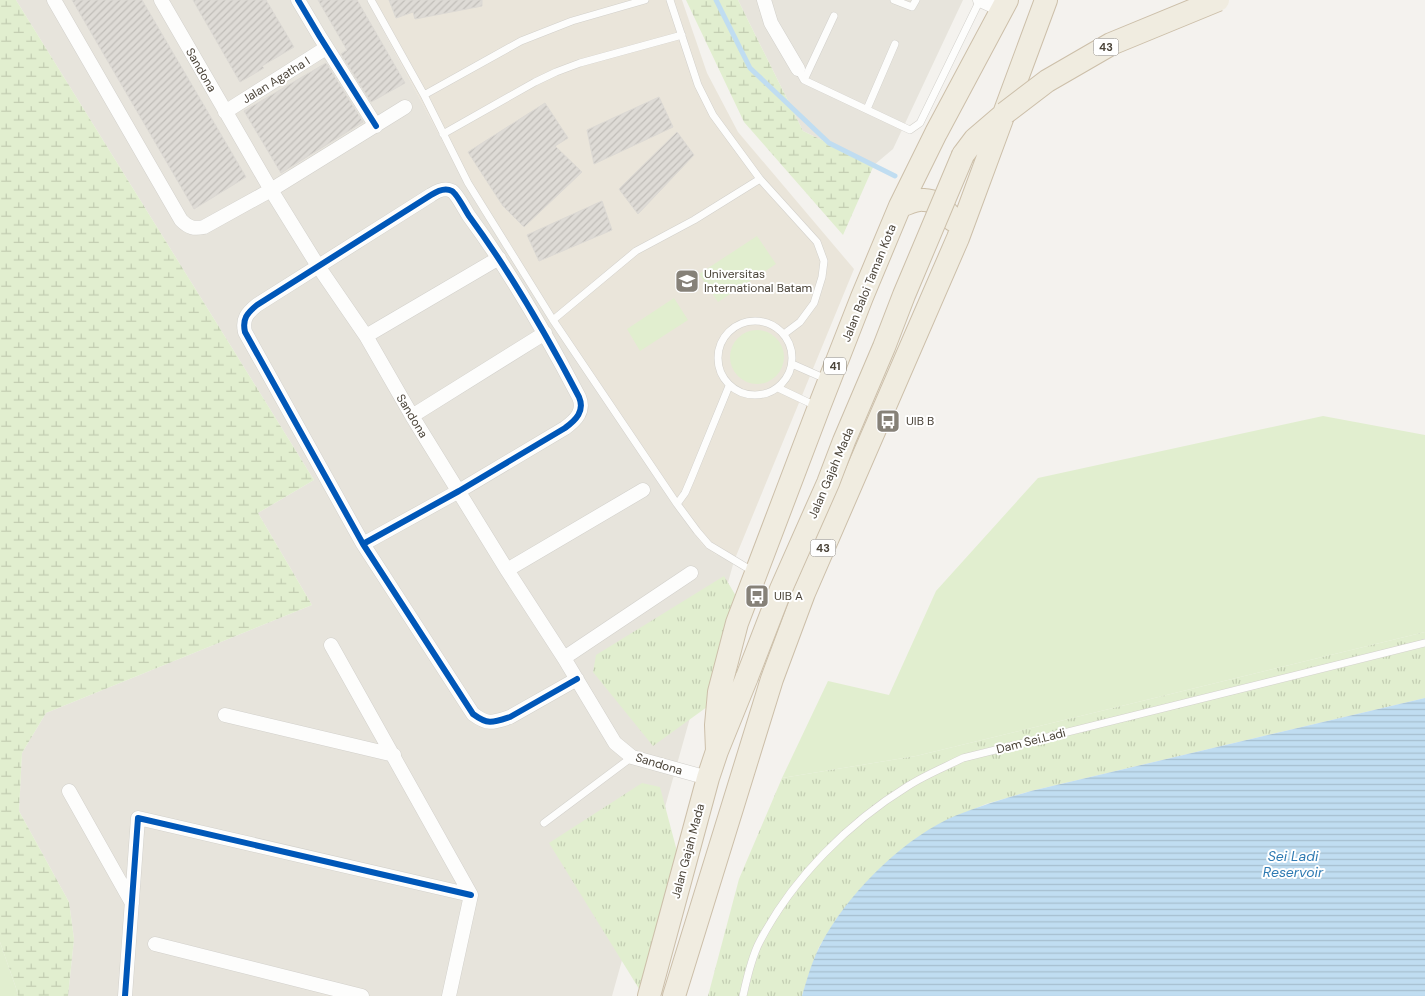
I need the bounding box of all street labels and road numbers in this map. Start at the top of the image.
road number: 43 [1094,38,1118,56]
street label: Sandona [182,45,220,95]
street label: Jalan Agatha I [239,53,313,107]
street label: Jalan Baloi Taman Kota [838,222,900,344]
road number: 41 [824,358,846,374]
street label: Sandona [393,391,431,441]
street label: Jalan Gajah Mada [805,425,857,521]
road number: 43 [810,540,836,556]
street label: Dam Sei.Ladi [995,725,1067,757]
street label: Sandona [634,749,684,779]
street label: Jalan Gajah Mada [668,802,708,900]

